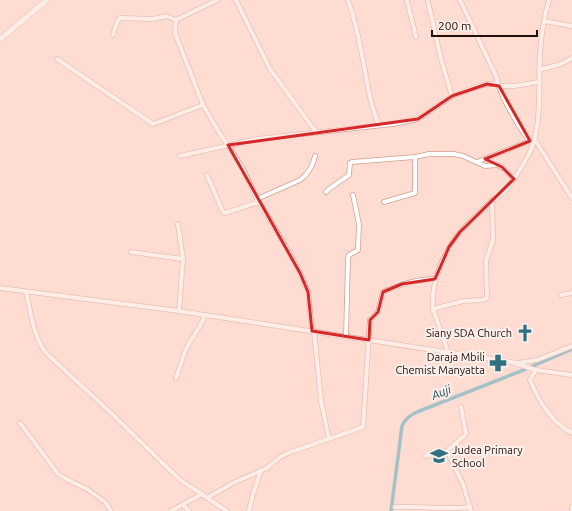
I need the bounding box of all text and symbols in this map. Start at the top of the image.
scale bar [432,12,537,38]
text: 200 m [438,19,471,32]
church icon: Siany SDA Church [515,323,535,343]
place label: Siany SDA Church [426,327,512,339]
place label: Daraja Mbili Chemist Manyatta [395,351,485,376]
pharmacy icon: Daraja Mbili Chemist Manyatta [488,353,508,373]
water label: Auji [428,382,454,402]
place label: Judea Primary School [452,444,523,469]
school or university icon: Judea Primary School [429,446,449,466]

